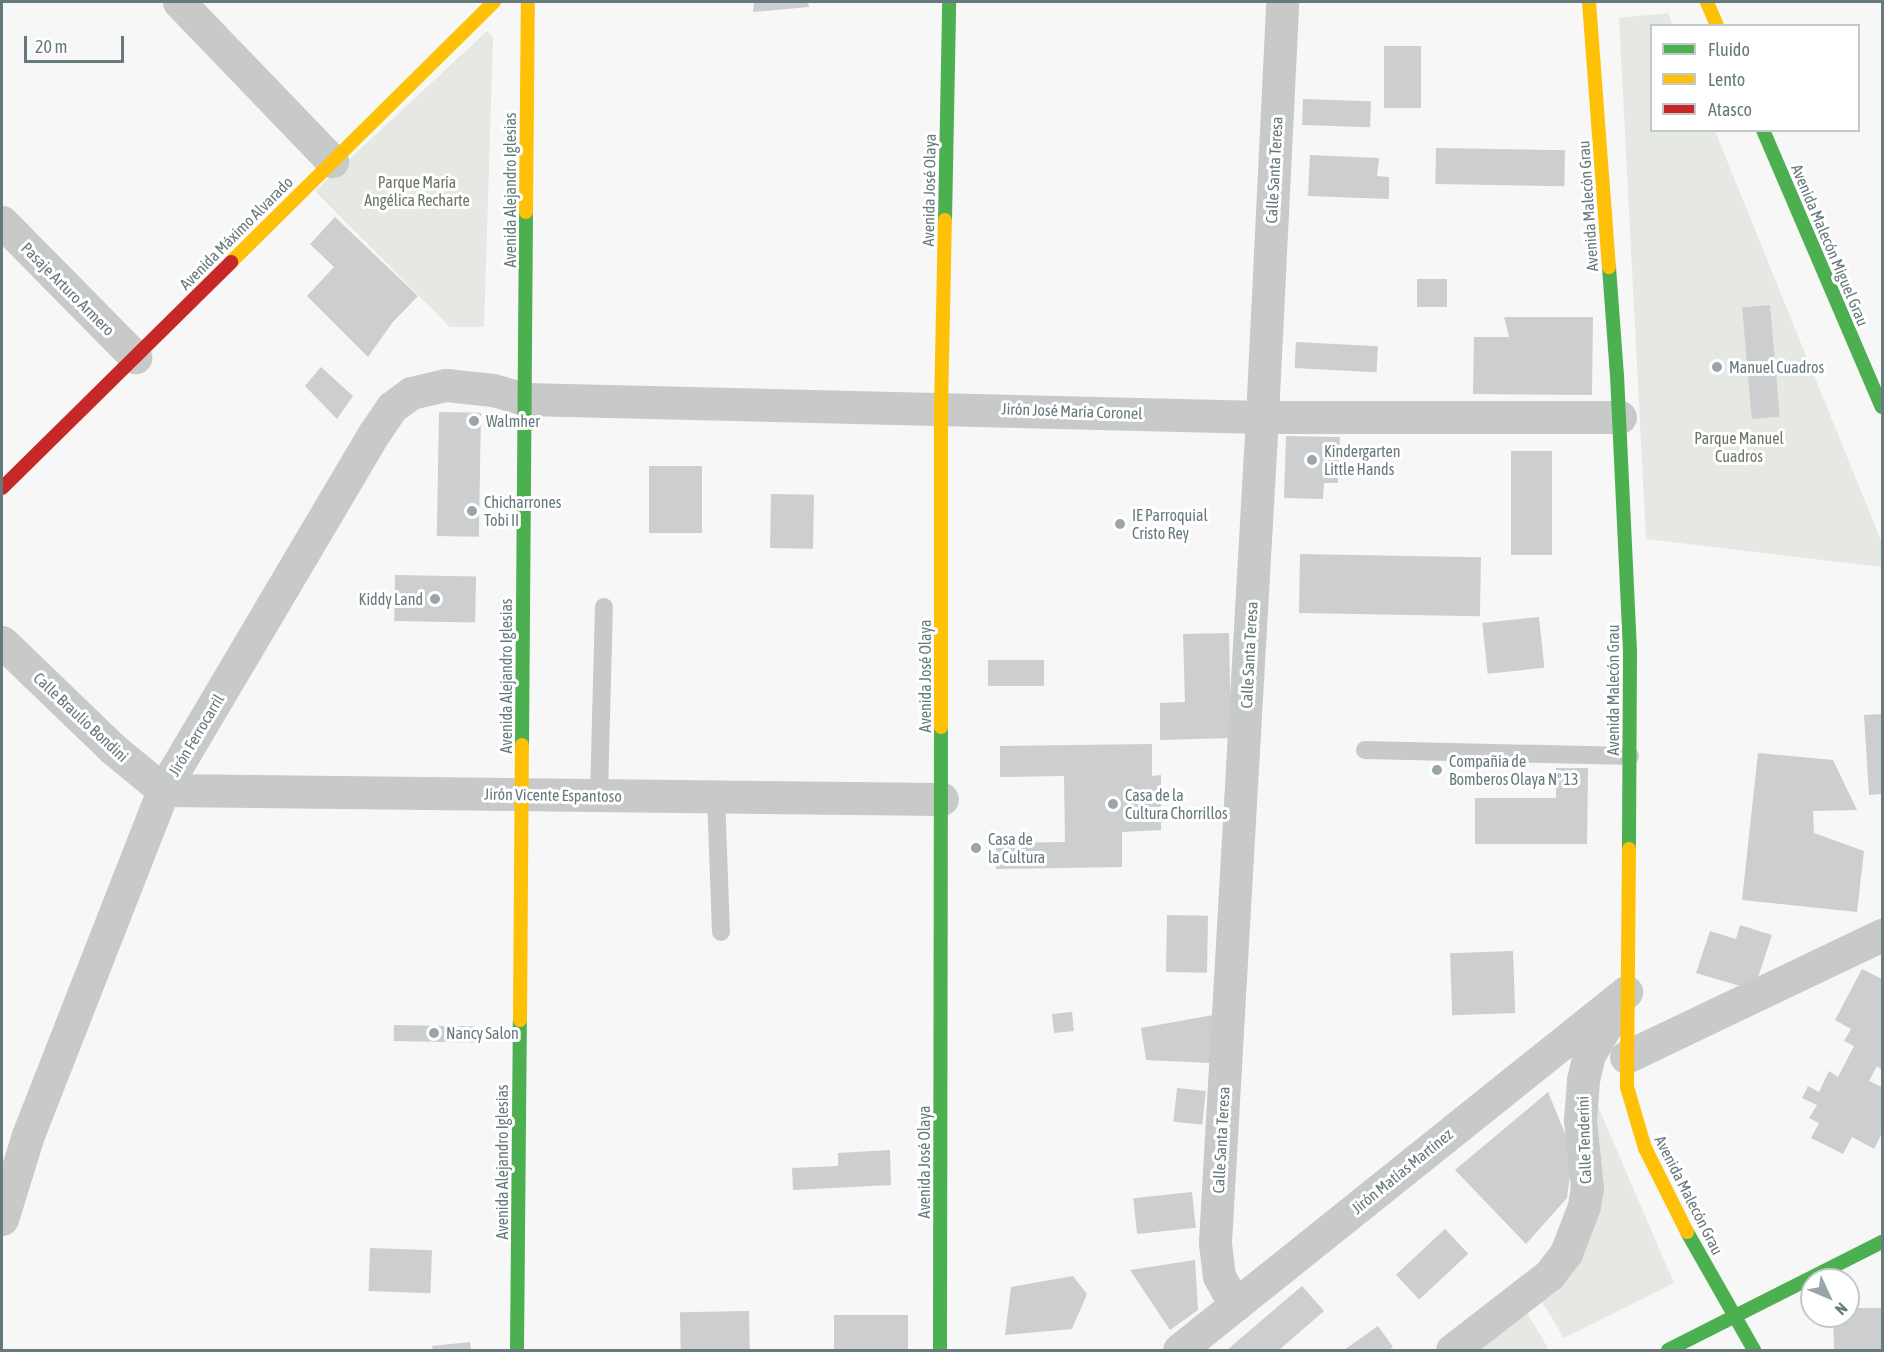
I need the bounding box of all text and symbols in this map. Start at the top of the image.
scale bar [27,24,128,62]
legend [1650,24,1860,132]
text: 20 m [35,36,67,57]
text: Fluido [1708,39,1750,60]
text: Lento [1708,69,1745,90]
text: Atasco [1708,99,1752,120]
street label: Avenida Alejandro Iglesias [500,113,520,267]
street label: Calle Santa Teresa [1262,116,1286,224]
street label: Avenida José Olaya [918,133,940,247]
street label: Avenida Malecón Grau [1574,140,1602,272]
street label: Avenida Malecón Miguel Grau [1787,161,1873,329]
street label: Avenida Máximo Alvarado [175,172,297,294]
park label: Parque María Angélica Recharte [364,172,470,210]
street label: Pasaje Arturo Armero [17,238,119,340]
place label: Manuel Cuadros [1729,357,1824,377]
marker: Manuel Cuadros [1710,360,1724,374]
street label: Jirón José María Coronel [1001,399,1143,423]
place label: Walmher [486,411,540,431]
marker: Walmher [467,414,481,428]
park label: Parque Manuel Cuadros [1694,428,1784,466]
place label: Kindergarten Little Hands [1324,441,1400,479]
marker: Kindergarten Little Hands [1305,453,1319,467]
place label: Chicharrones Tobi II [484,492,561,530]
marker: Chicharrones Tobi II [465,504,479,518]
place label: IE Parroquial Cristo Rey [1132,505,1208,543]
marker: IE Parroquial Cristo Rey [1113,517,1127,531]
place label: Kiddy Land [359,589,423,609]
marker: Kiddy Land [428,592,442,606]
street label: Avenida Alejandro Iglesias [496,599,516,753]
street label: Calle Santa Teresa [1237,601,1261,709]
street label: Avenida José Olaya [915,620,935,732]
street label: Avenida Malecón Grau [1603,624,1623,756]
street label: Calle Braulio Bondini [30,668,132,766]
street label: Jirón Ferrocarril [164,691,228,779]
place label: Compañía de Bomberos Olaya Nº 13 [1449,751,1579,789]
marker: Compañía de Bomberos Olaya Nº 13 [1430,763,1444,777]
street label: Jirón Vicente Espantoso [484,784,622,806]
place label: Casa de la Cultura Chorrillos [1125,785,1228,823]
marker: Casa de la Cultura Chorrillos [1106,797,1120,811]
place label: Casa de la Cultura [988,829,1045,867]
marker: Casa de la Cultura [969,841,983,855]
place label: Nancy Salon [446,1023,519,1043]
marker: Nancy Salon [427,1026,441,1040]
street label: Avenida Alejandro Iglesias [492,1085,512,1239]
street label: Calle Santa Teresa [1209,1086,1233,1194]
street label: Calle Tenderini [1573,1096,1595,1184]
street label: Avenida José Olaya [914,1106,934,1218]
street label: Jirón Matías Martínez [1348,1124,1456,1218]
street label: Avenida Malecón Grau [1651,1132,1727,1258]
north arrow [1800,1268,1860,1328]
text: N [1832,1299,1851,1319]

